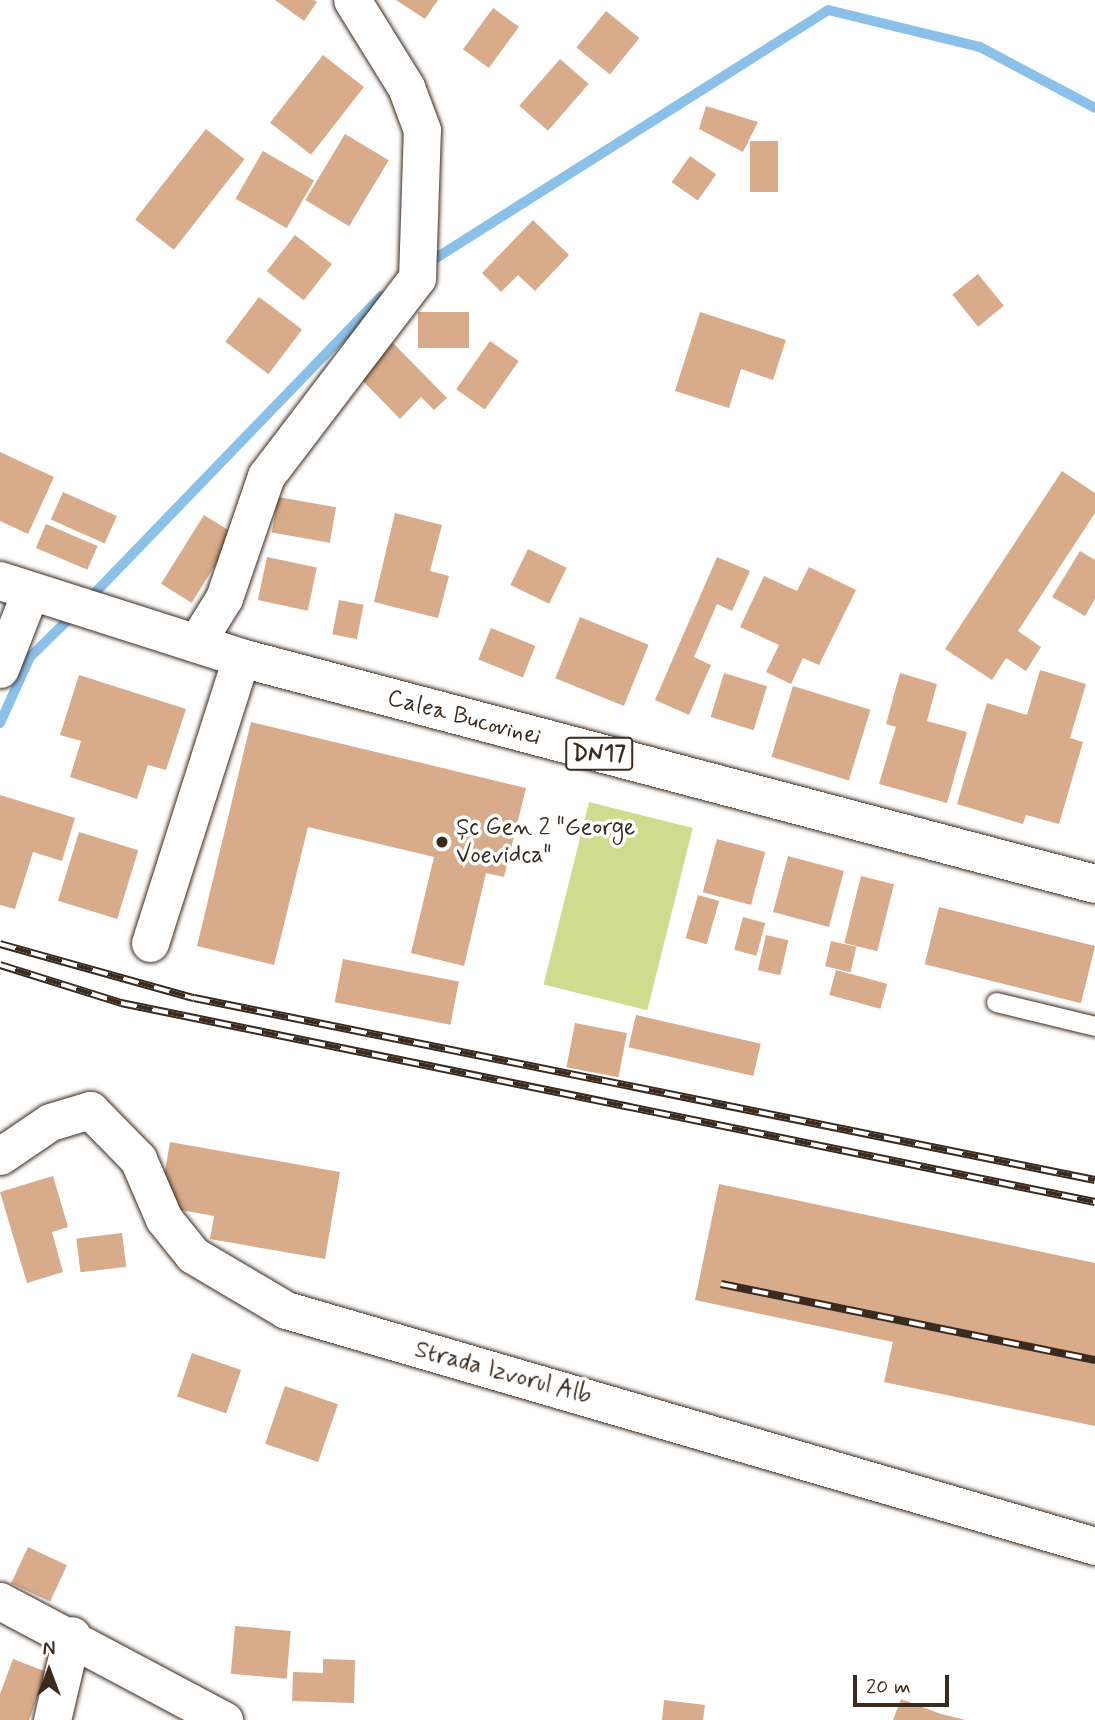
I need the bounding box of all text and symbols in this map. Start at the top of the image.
street label: Calea Bucovinei [384,684,544,752]
road number: DN17 [564,734,634,774]
place label: Șc Gen 2 "George Voevidca" [456,814,630,870]
marker: Șc Gen 2 "George Voevidca" [434,834,450,850]
street label: Strada Izvorul Alb [406,1334,600,1412]
north arrow [14,1636,84,1706]
text: N [43,1637,55,1662]
scale bar [857,1660,953,1704]
text: 20 m [866,1673,911,1701]

